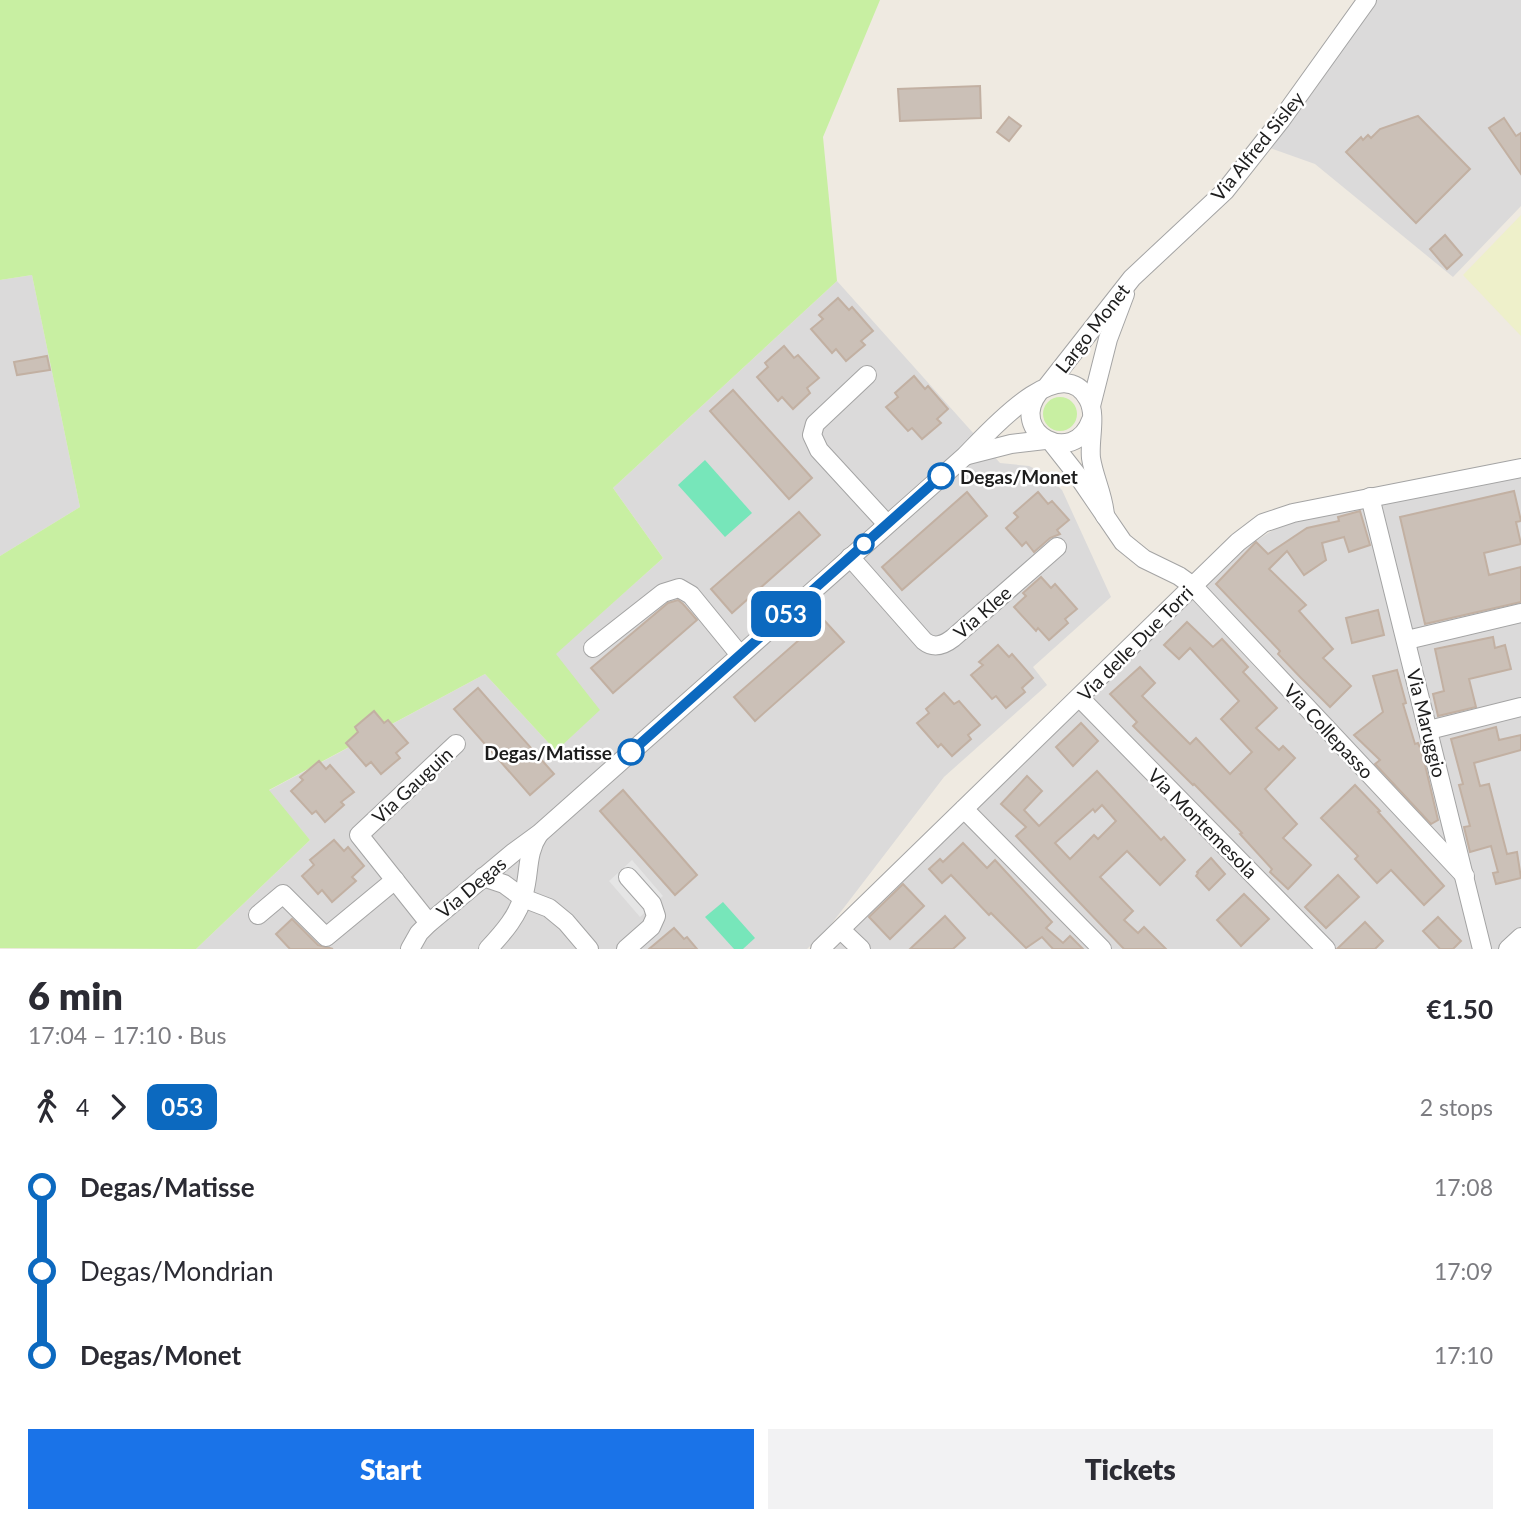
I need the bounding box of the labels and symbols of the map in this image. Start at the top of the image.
street label: Via Alfred Sisley [1206,86,1308,205]
street label: Largo Monet [1050,279,1134,377]
marker: Degas/Monet [928,463,954,489]
place label: Degas/Monet [960,465,1078,488]
unlabelled marker [854,534,874,554]
street label: Via Klee [948,581,1016,643]
street label: Via delle Due Torri [1073,581,1197,705]
line badge: 053 [746,591,826,637]
street label: Via Maruggio [1402,666,1452,780]
street label: Via Collepasso [1279,679,1379,783]
marker: Degas/Matisse [618,739,644,765]
place label: Degas/Matisse [484,741,612,764]
street label: Via Gauguin [367,742,457,828]
street label: Via Montemesola [1143,763,1263,883]
street label: Via Degas [432,851,510,923]

